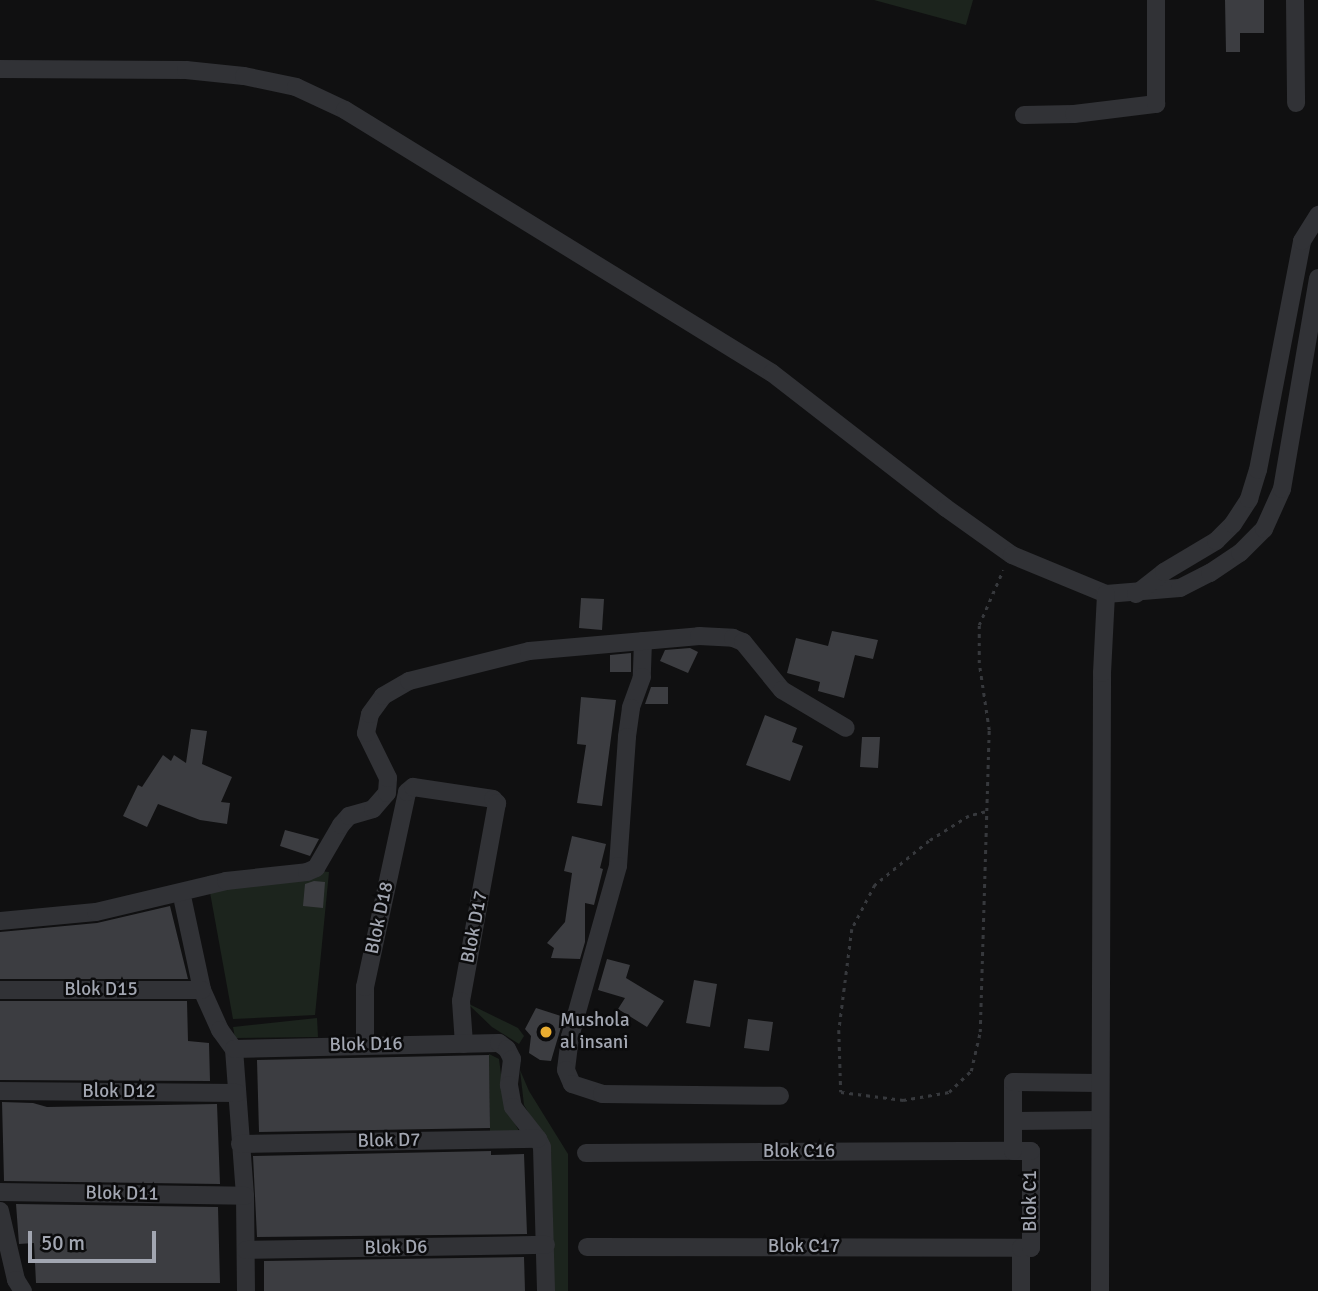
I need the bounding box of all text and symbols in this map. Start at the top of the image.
street label: Blok D18 [361,880,399,956]
street label: Blok D17 [457,889,493,965]
street label: Blok D15 [64,979,138,1001]
place label: Mushola al insani [560,1010,630,1054]
marker: Mushola al insani [538,1024,554,1040]
street label: Blok D16 [329,1033,403,1057]
street label: Blok D12 [82,1081,156,1103]
street label: Blok D7 [357,1129,421,1153]
street label: Blok C16 [763,1141,835,1163]
street label: Blok C1 [1020,1170,1042,1232]
street label: Blok D11 [85,1182,159,1206]
scale bar [32,1218,159,1262]
text: 50 m [41,1230,85,1256]
street label: Blok D6 [364,1236,428,1260]
street label: Blok C17 [768,1236,840,1258]

